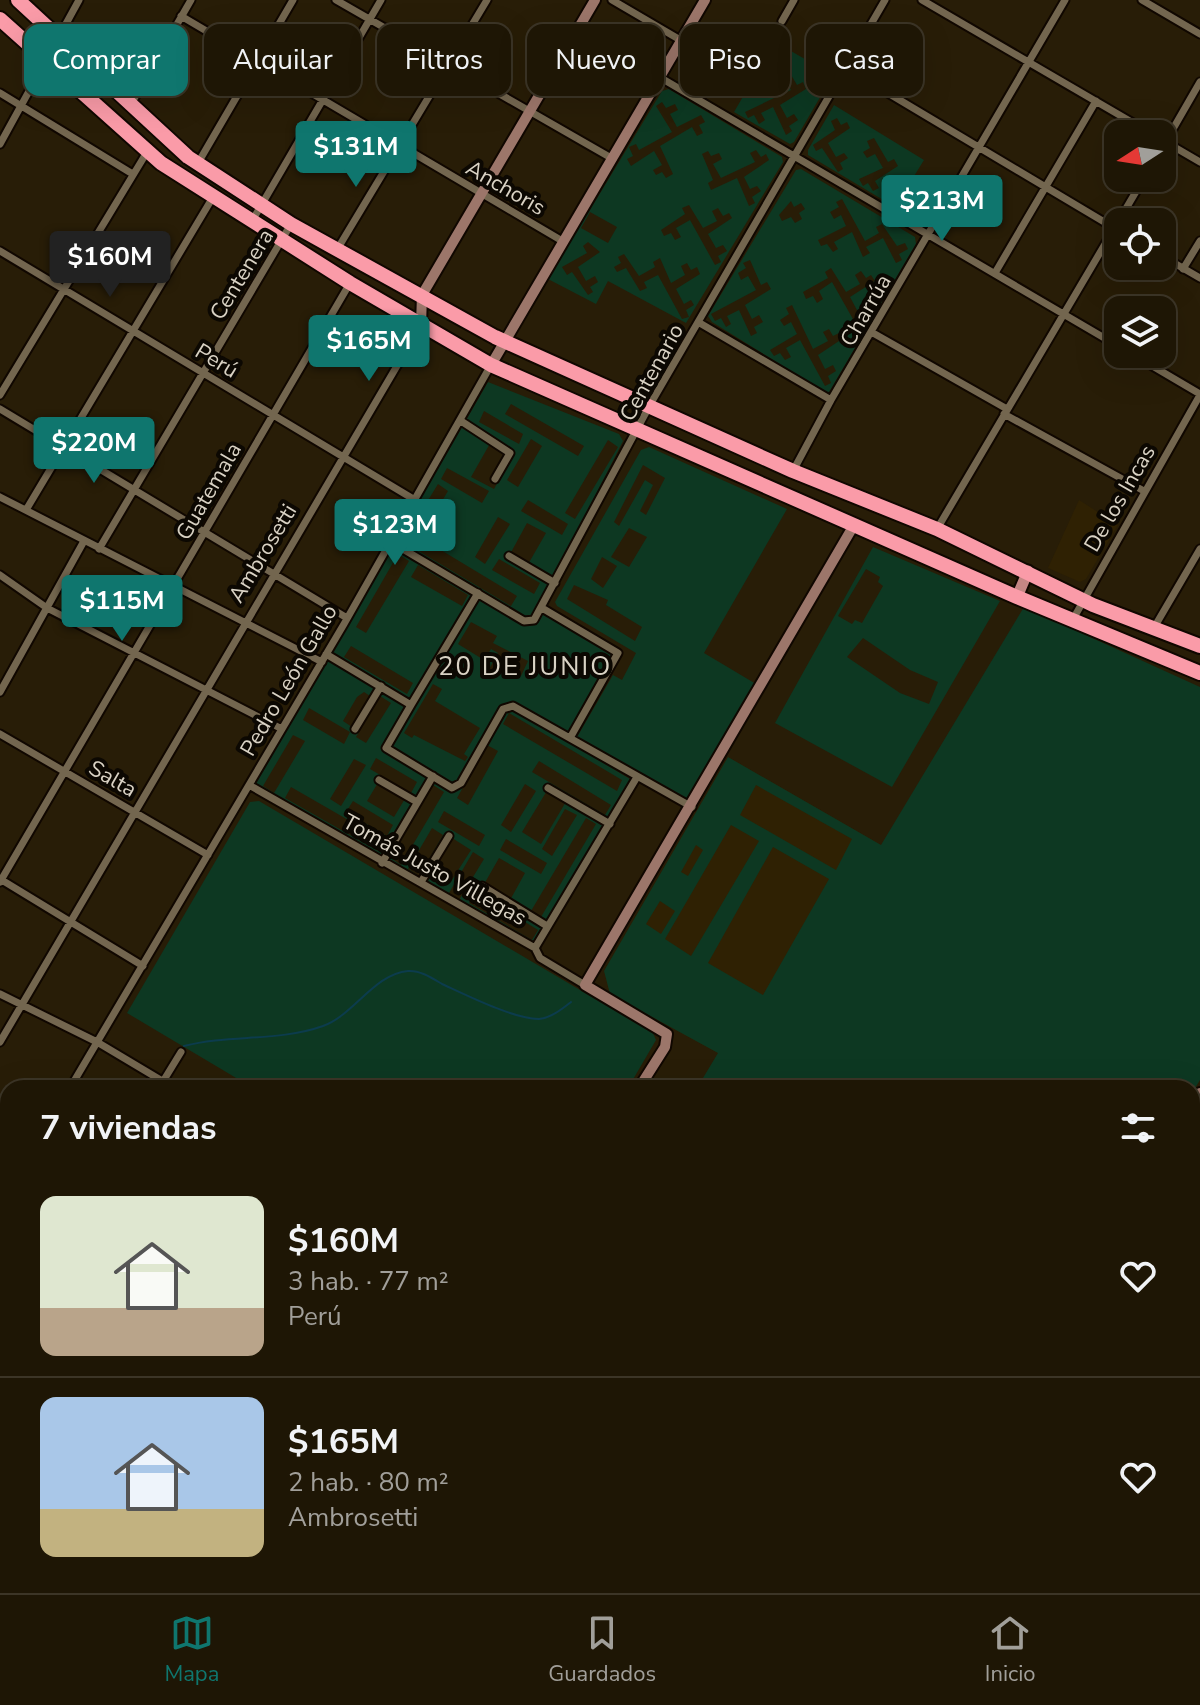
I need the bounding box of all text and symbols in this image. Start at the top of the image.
chip: Comprar [24,24,188,96]
chip: Alquilar [204,24,361,96]
chip: Filtros [377,24,511,96]
chip: Nuevo [527,24,664,96]
chip: Piso [680,24,790,96]
chip: Casa [806,24,923,96]
north arrow [1104,120,1176,192]
map controls [1104,120,1176,368]
pin: $131M [300,121,412,189]
text: $131M [314,129,398,164]
street label: Anchoris [460,153,551,223]
pin: $213M [886,175,998,243]
text: $213M [900,183,984,218]
button: locate [1104,208,1176,280]
street label: Centenera [203,223,281,326]
pin: $160M [54,231,166,299]
text: $160M [68,239,152,274]
street label: Charrúa [833,269,899,352]
button: layers [1104,296,1176,368]
pin: $165M [313,315,425,383]
street label: Centenario [613,318,691,427]
text: $165M [327,323,411,358]
street label: Perú [189,336,244,385]
pin: $220M [38,417,150,485]
text: $220M [52,425,136,460]
street label: Guatemala [169,437,249,546]
street label: De los Incas [1077,439,1163,558]
street label: Ambrosetti [222,499,304,608]
pin: $123M [339,499,451,567]
text: $123M [353,507,437,542]
pin: $115M [66,575,178,643]
text: $115M [80,583,164,618]
street label: Pedro León Gallo [233,599,344,762]
district label: 20 DE JUNIO [438,649,612,684]
street label: Salta [83,753,142,805]
street label: Tomás Justo Villegas [337,807,532,933]
text: 7 viviendas [40,1105,217,1151]
icon: filters [1116,1106,1160,1150]
text: $160M [288,1218,399,1264]
icon: home [104,1228,200,1324]
icon: heart [1116,1254,1160,1298]
text: 3 hab. · 77 m² [288,1264,449,1299]
text: Perú [288,1299,342,1334]
text: $165M [288,1419,399,1465]
icon: home [104,1429,200,1525]
icon: heart [1116,1455,1160,1499]
text: 2 hab. · 80 m² [288,1465,449,1500]
text: Ambrosetti [288,1500,418,1535]
tab: Mapa [164,1611,219,1689]
tab: Guardados [548,1611,656,1689]
tab: Inicio [985,1611,1036,1689]

